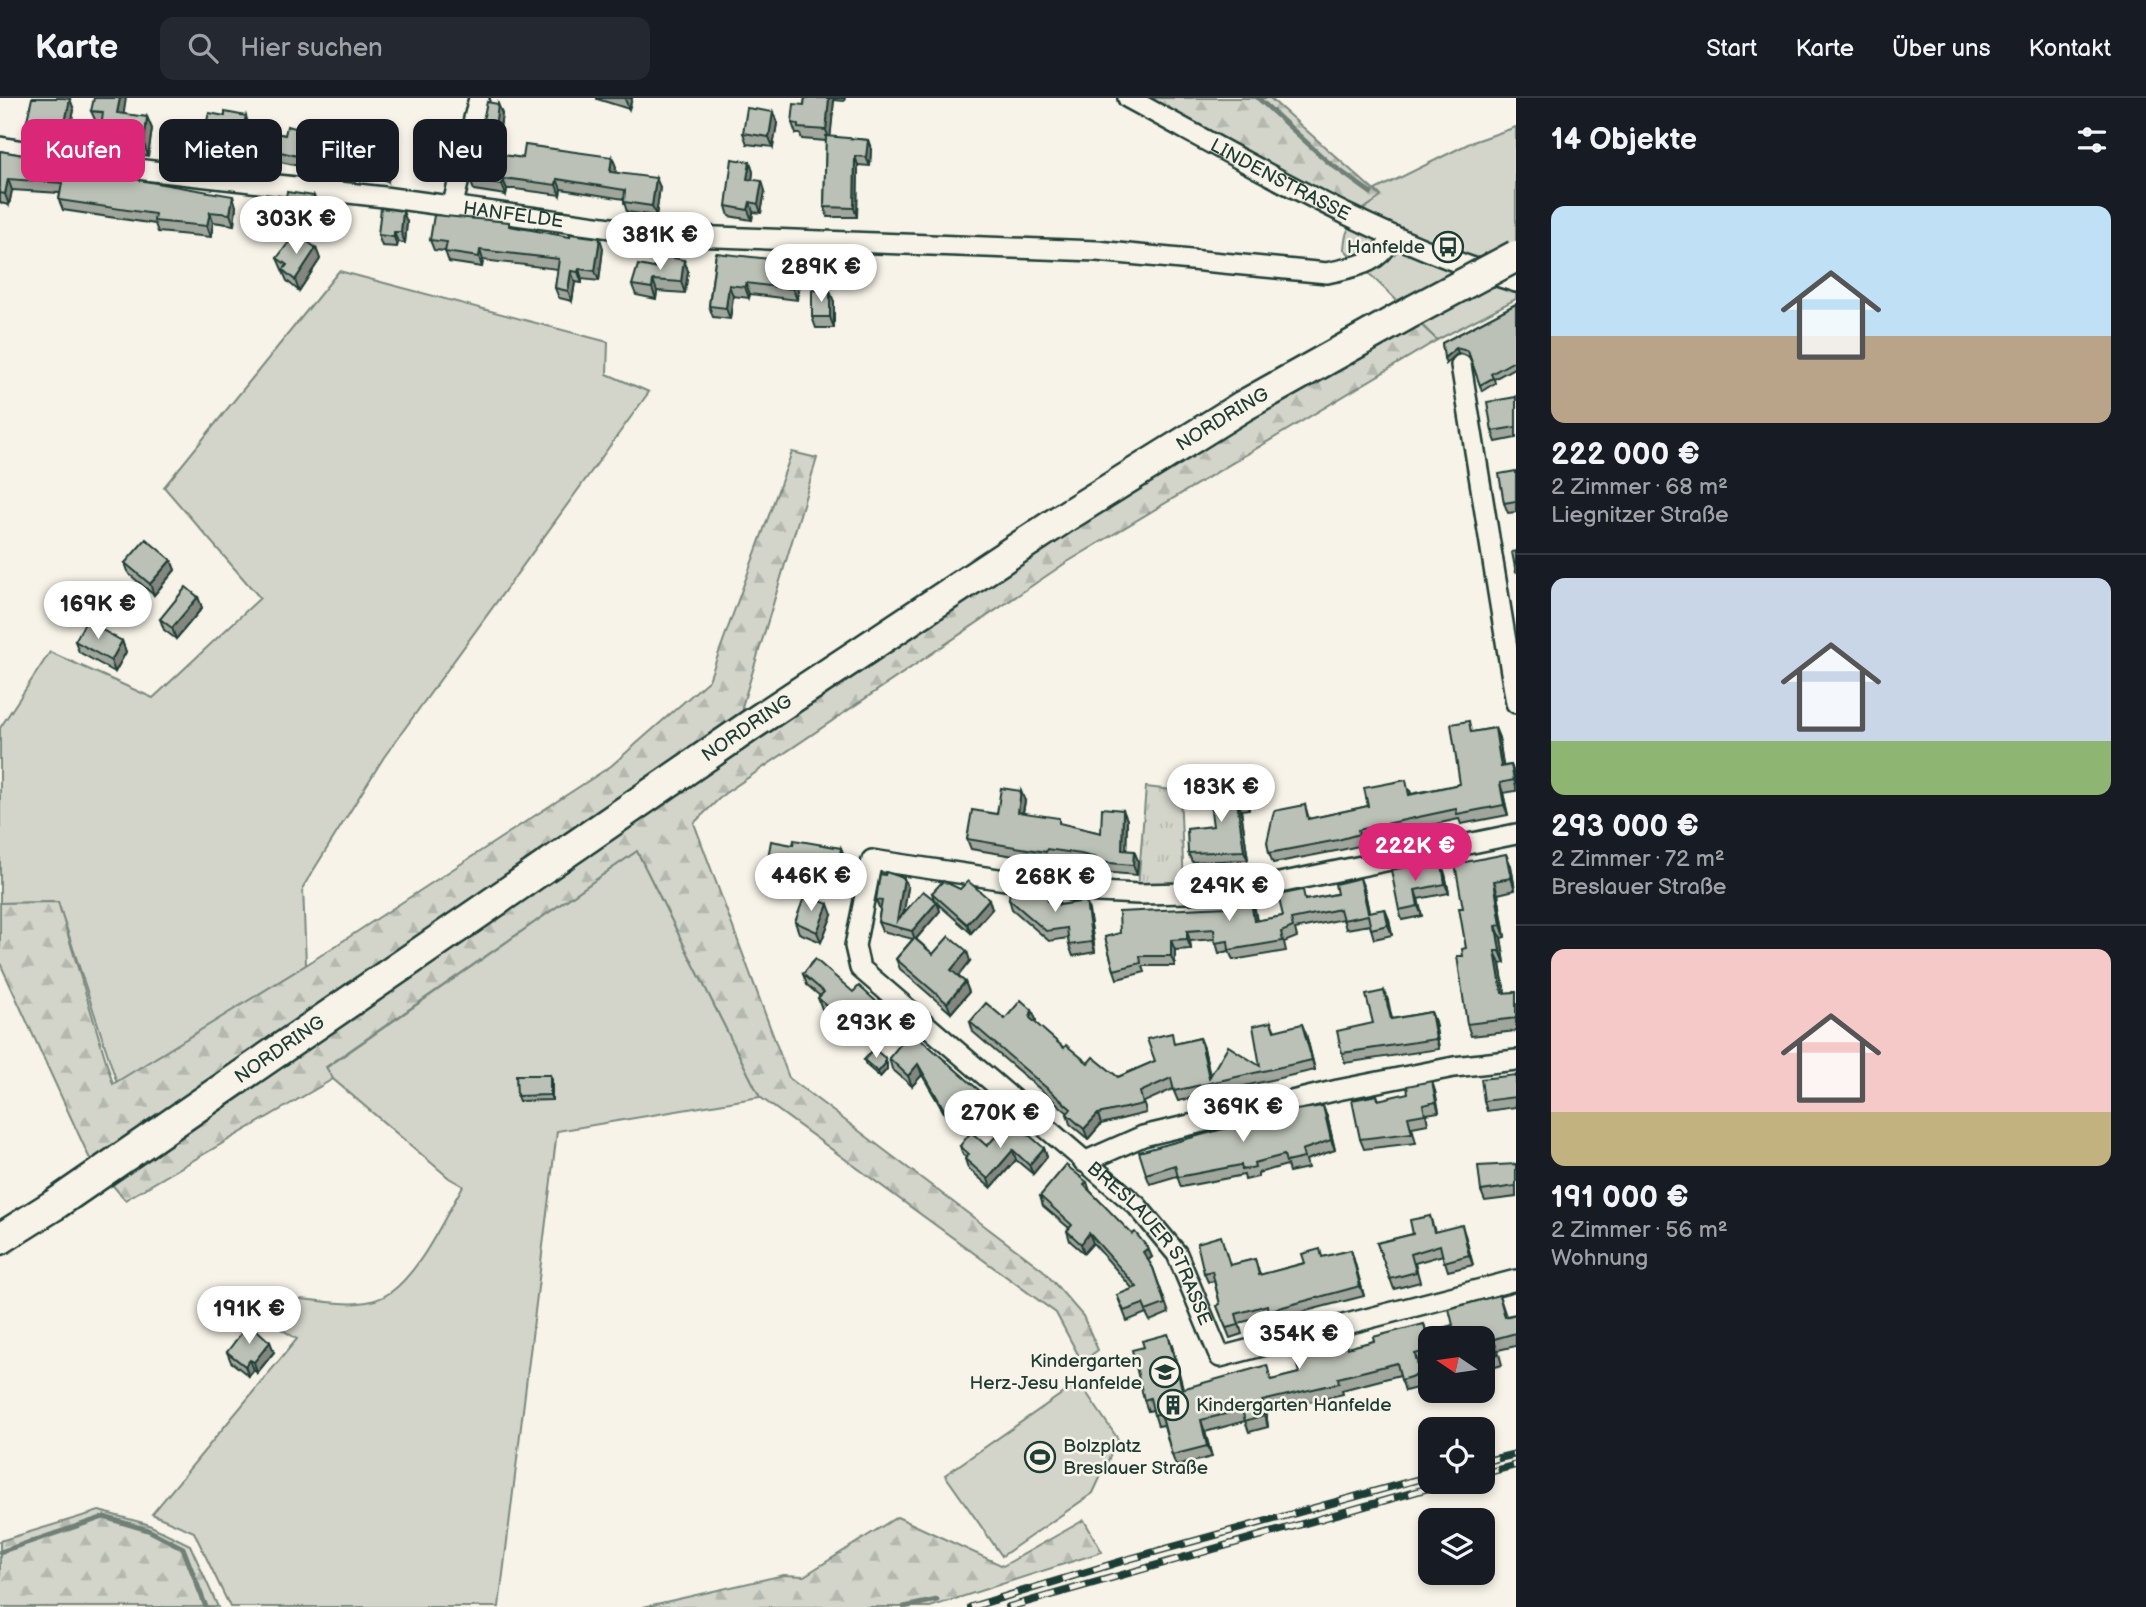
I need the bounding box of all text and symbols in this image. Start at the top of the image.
search box [160,17,650,80]
text: Karte [35,28,118,68]
icon: search [184,29,222,67]
text: Hier suchen [240,33,383,64]
text: Start [1706,34,1757,63]
text: Karte [1795,34,1854,63]
text: Über uns [1892,34,1991,63]
text: Kontakt [2029,34,2111,63]
chip: Kaufen [21,119,145,182]
chip: Mieten [159,119,282,182]
chip: Filter [296,119,399,182]
chip: Neu [413,119,507,182]
icon: filters [2073,121,2111,159]
text: 14 Objekte [1551,122,1697,158]
street label: LINDENSTRASSE [1206,134,1354,226]
street label: HANFELDE [462,196,565,233]
pin: 303K € [239,197,353,256]
text: 303K € [256,205,336,233]
pin: 381K € [603,212,717,272]
text: 381K € [622,221,698,249]
bus stop icon: Hanfelde [1431,230,1465,264]
place label: Hanfelde [1347,236,1425,259]
pin: 289K € [764,244,878,304]
icon: home [1768,252,1894,378]
text: 289K € [781,253,861,281]
street label: NORDRING [1172,383,1273,456]
text: 222 000 € [1551,437,1700,473]
text: 2 Zimmer · 68 m² [1551,473,1728,501]
text: Liegnitzer Straße [1551,501,1729,529]
pin: 169K € [41,582,155,641]
text: 169K € [60,590,136,618]
icon: home [1768,624,1894,750]
street label: NORDRING [697,689,796,767]
pin: 183K € [1164,764,1278,824]
text: 183K € [1183,773,1259,801]
text: 293 000 € [1551,809,1699,845]
pin: 222K € [1358,824,1472,883]
text: 222K € [1375,832,1455,860]
text: 2 Zimmer · 72 m² [1551,845,1725,873]
pin: 446K € [754,854,868,913]
pin: 268K € [998,854,1112,914]
text: 446K € [771,862,851,890]
text: 268K € [1015,863,1095,891]
pin: 249K € [1172,864,1286,923]
text: 249K € [1189,872,1269,900]
text: Breslauer Straße [1551,873,1726,901]
icon: home [1768,995,1894,1121]
pin: 293K € [819,1000,933,1060]
text: 293K € [836,1009,916,1037]
street label: NORDRING [230,1010,329,1088]
pin: 369K € [1186,1084,1300,1144]
pin: 270K € [943,1090,1057,1150]
text: 369K € [1203,1093,1283,1121]
text: 270K € [960,1099,1040,1127]
street label: BRESLAUER STRASSE [1082,1157,1217,1329]
text: 191 000 € [1551,1180,1689,1216]
text: 2 Zimmer · 56 m² [1551,1216,1728,1244]
text: Wohnung [1551,1244,1648,1272]
pin: 191K € [192,1286,306,1346]
text: 191K € [213,1295,285,1323]
pin: 354K € [1242,1312,1356,1371]
text: 354K € [1259,1320,1339,1348]
north arrow [1418,1326,1494,1404]
map controls [1418,1326,1495,1585]
place label: Kindergarten Herz-Jesu Hanfelde [969,1350,1142,1395]
school or university icon: Kindergarten Herz-Jesu Hanfelde [1148,1355,1182,1389]
building icon: Kindergarten Hanfelde [1156,1388,1190,1422]
place label: Kindergarten Hanfelde [1196,1394,1391,1417]
button: locate [1418,1417,1495,1494]
place label: Bolzplatz Breslauer Straße [1063,1435,1208,1480]
sports icon: Bolzplatz Breslauer Straße [1023,1440,1057,1474]
button: layers [1418,1508,1495,1585]

